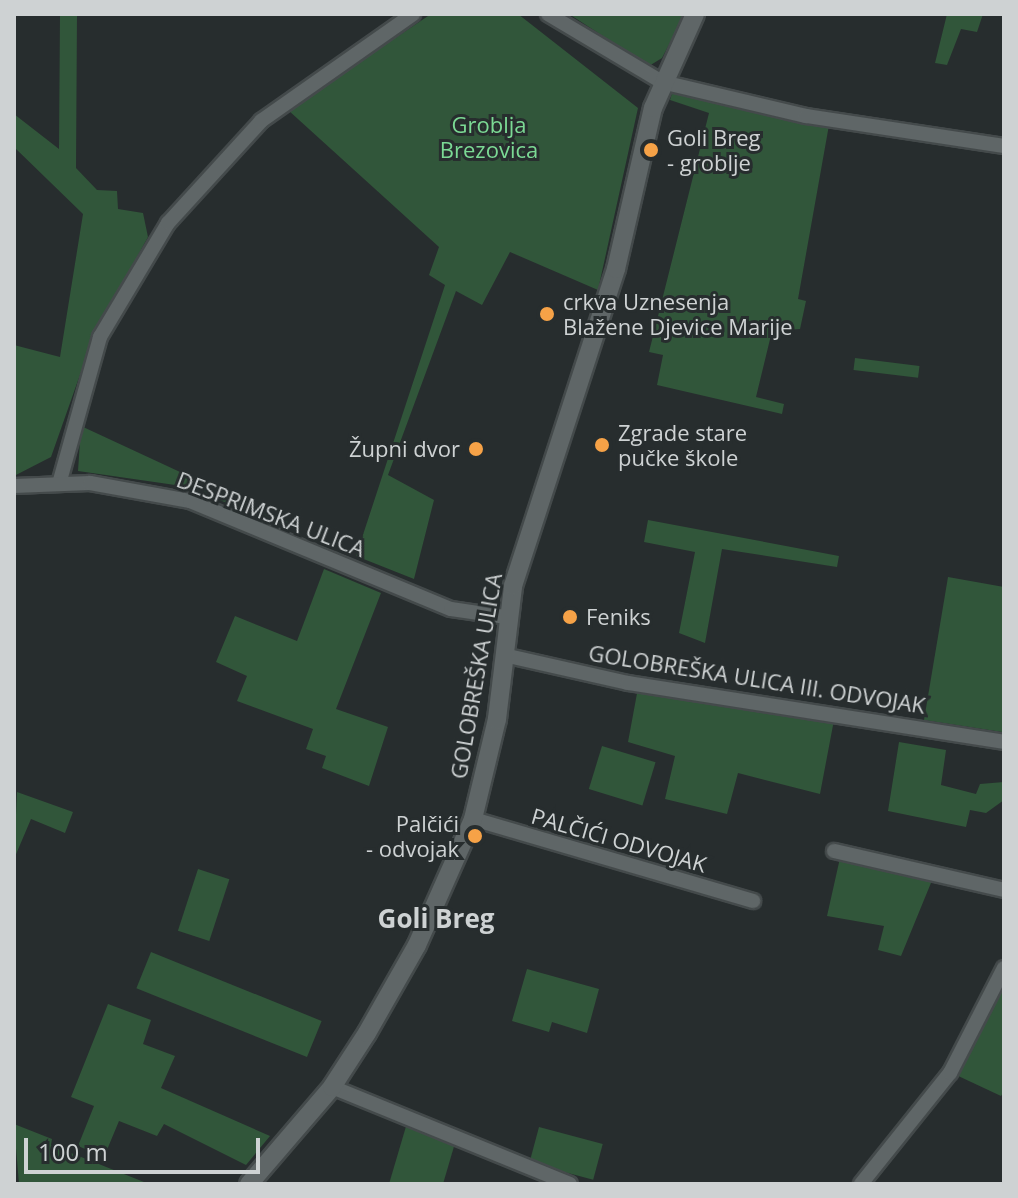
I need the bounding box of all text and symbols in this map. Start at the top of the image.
park label: Groblja Brezovica [440,111,538,162]
place label: Goli Breg - groblje [667,124,761,176]
marker: Goli Breg - groblje [642,141,660,159]
place label: crkva Uznesenja Blažene Djevice Marije [563,288,793,340]
marker: crkva Uznesenja Blažene Djevice Marije [538,305,556,323]
place label: Zgrade stare pučke škole [618,419,747,470]
place label: Župni dvor [349,436,460,462]
marker: Zgrade stare pučke škole [593,436,611,454]
marker: Župni dvor [467,440,485,458]
street label: DESPRIMSKA ULICA [173,466,369,562]
street label: GOLOBREŠKA ULICA [445,571,507,781]
place label: Feniks [586,604,651,630]
marker: Feniks [561,608,579,626]
street label: GOLOBREŠKA ULICA III. ODVOJAK [587,639,927,719]
street label: PALČIĆI ODVOJAK [528,802,710,878]
place label: Palčići - odvojak [366,810,459,862]
marker: Palčići - odvojak [466,827,484,845]
district label: Goli Breg [378,903,494,935]
scale bar [28,1122,264,1172]
text: 100 m [38,1135,108,1168]

